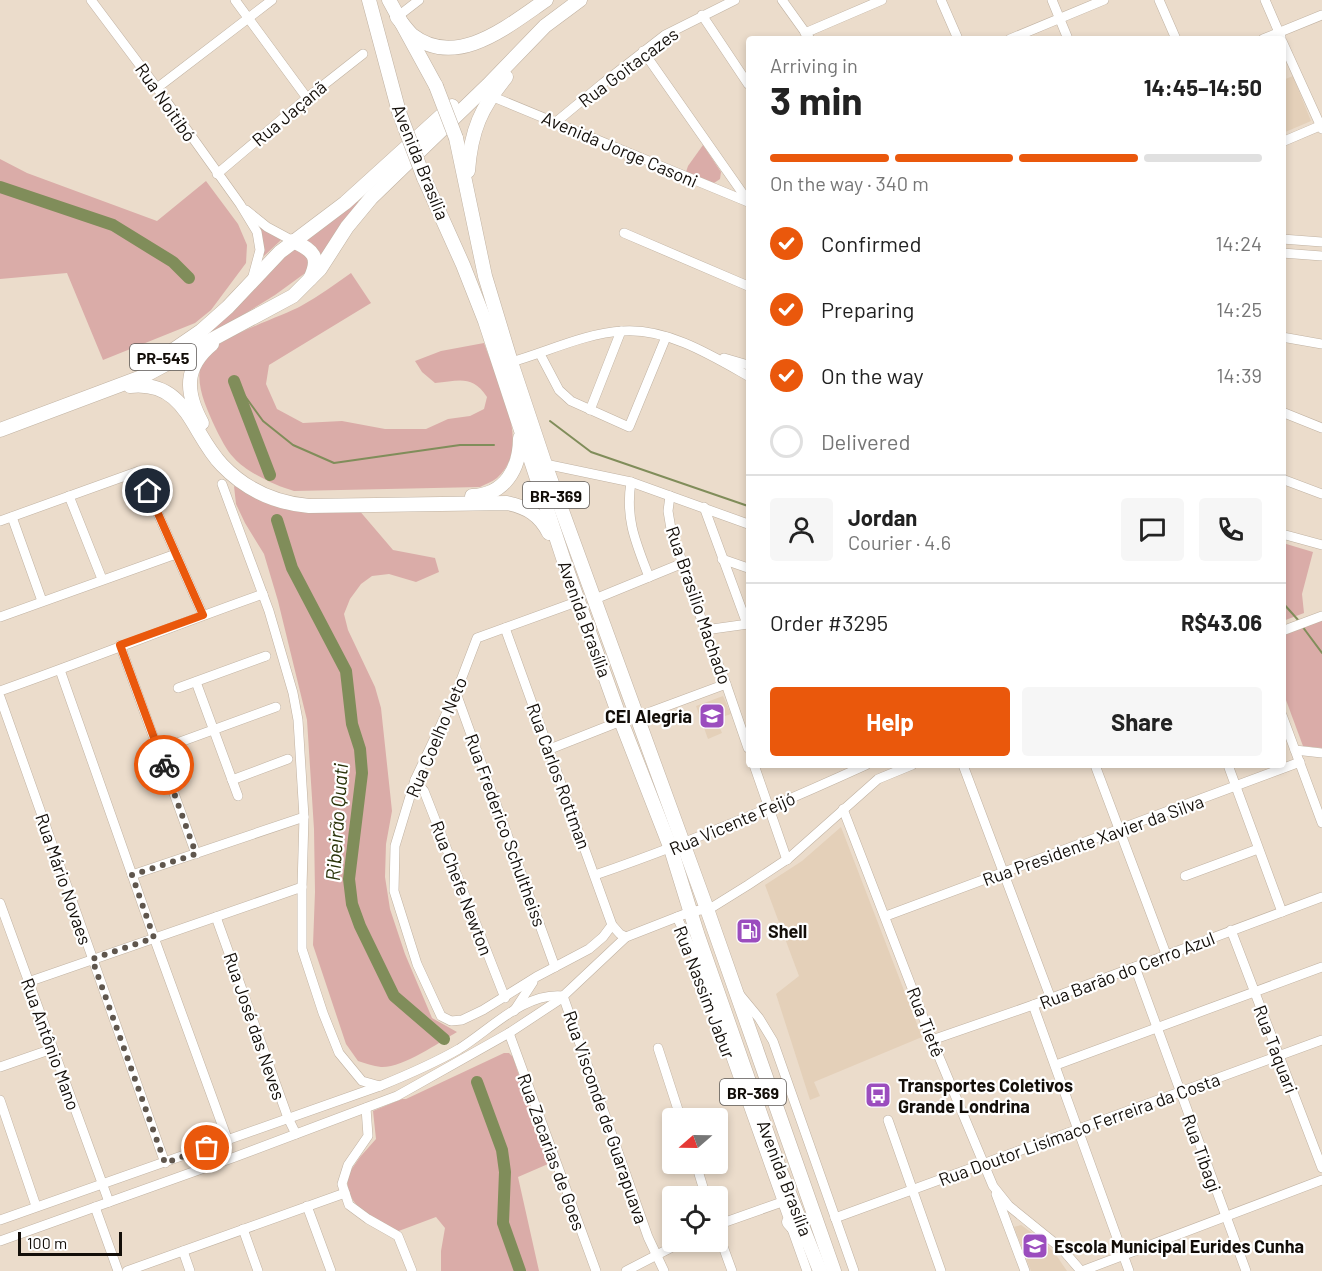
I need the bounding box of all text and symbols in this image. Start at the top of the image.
street label: Rua Goitacazes [574,22,682,112]
text: Arriving in [770,53,858,77]
street label: Rua Noitibó [131,59,201,145]
text: 14:45–14:50 [1144,74,1262,100]
street label: Rua Jaçanã [247,75,331,151]
text: 3 min [770,76,863,123]
street label: Avenida Brasília [388,101,454,223]
street label: Avenida Jorge Casoni [539,106,701,192]
text: On the way · 340 m [770,171,929,195]
icon: check [770,227,803,260]
text: Confirmed [821,230,921,256]
text: 14:24 [1215,231,1262,255]
icon: check [770,293,803,326]
text: Preparing [821,296,914,322]
text: 14:25 [1216,297,1262,321]
road number: PR-545 [130,344,196,370]
icon: check [770,359,803,392]
text: On the way [821,362,924,388]
text: 14:39 [1216,363,1262,387]
text: Delivered [821,428,910,454]
pin [122,465,173,516]
icon: home [131,474,164,507]
road number: BR-369 [523,482,589,508]
button: person [770,498,833,561]
button: chat [1121,498,1184,561]
button: phone [1199,498,1262,561]
text: Jordan [848,504,917,530]
street label: Rua Brasilio Machado [662,523,736,687]
text: Courier · 4.6 [848,530,951,554]
street label: Avenida Brasília [554,558,616,680]
text: Order #3295 [770,609,888,635]
text: R$43.06 [1181,609,1262,635]
street label: Rua Coelho Neto [401,673,471,801]
button: Help [770,687,1010,756]
button: Share [1022,687,1262,756]
street label: Rua Carlos Rottman [522,700,596,852]
school or university icon: CEI Alegria [697,701,727,731]
place label: CEI Alegria [605,705,692,727]
street label: Rua Frederico Schultheiss [461,731,551,929]
courier [134,735,194,795]
icon: bike [148,749,181,782]
water label: Ribeirão Quati [320,762,352,882]
street label: Rua Vicente Feijó [666,787,798,859]
street label: Rua Presidente Xavier da Silva [979,790,1207,890]
street label: Rua Mário Novaes [31,810,97,948]
street label: Rua Chefe Newton [426,818,498,958]
fuel station icon: Shell [734,916,764,946]
place label: Shell [768,920,807,942]
street label: Rua Nassim Jabur [670,922,741,1062]
street label: Rua Barão do Cerro Azul [1036,926,1218,1014]
street label: Rua José das Neves [219,949,291,1103]
street label: Rua Antônio Mano [17,975,85,1113]
street label: Rua Tietê [903,984,949,1060]
street label: Rua Taquari [1249,1002,1303,1096]
street label: Rua Visconde de Guarapuava [559,1008,653,1226]
street label: Rua Doutor Lisímaco Ferreira da Costa [935,1068,1223,1190]
street label: Rua Zacarias de Goes [513,1070,591,1234]
place label: Transportes Coletivos Grande Londrina [898,1074,1073,1117]
road number: BR-369 [720,1079,786,1105]
bus stop icon: Transportes Coletivos Grande Londrina [863,1080,893,1110]
north arrow [662,1108,728,1174]
map controls [662,1108,728,1252]
street label: Rua Tibagi [1178,1111,1226,1195]
street label: Avenida Brasília [753,1117,817,1239]
pin [181,1122,232,1173]
icon: bag [190,1131,223,1164]
button: locate [662,1186,728,1252]
scale bar [18,1229,122,1256]
school or university icon: Escola Municipal Eurides Cunha [1020,1231,1050,1261]
text: 100 m [27,1233,67,1252]
place label: Escola Municipal Eurides Cunha [1054,1235,1304,1257]

